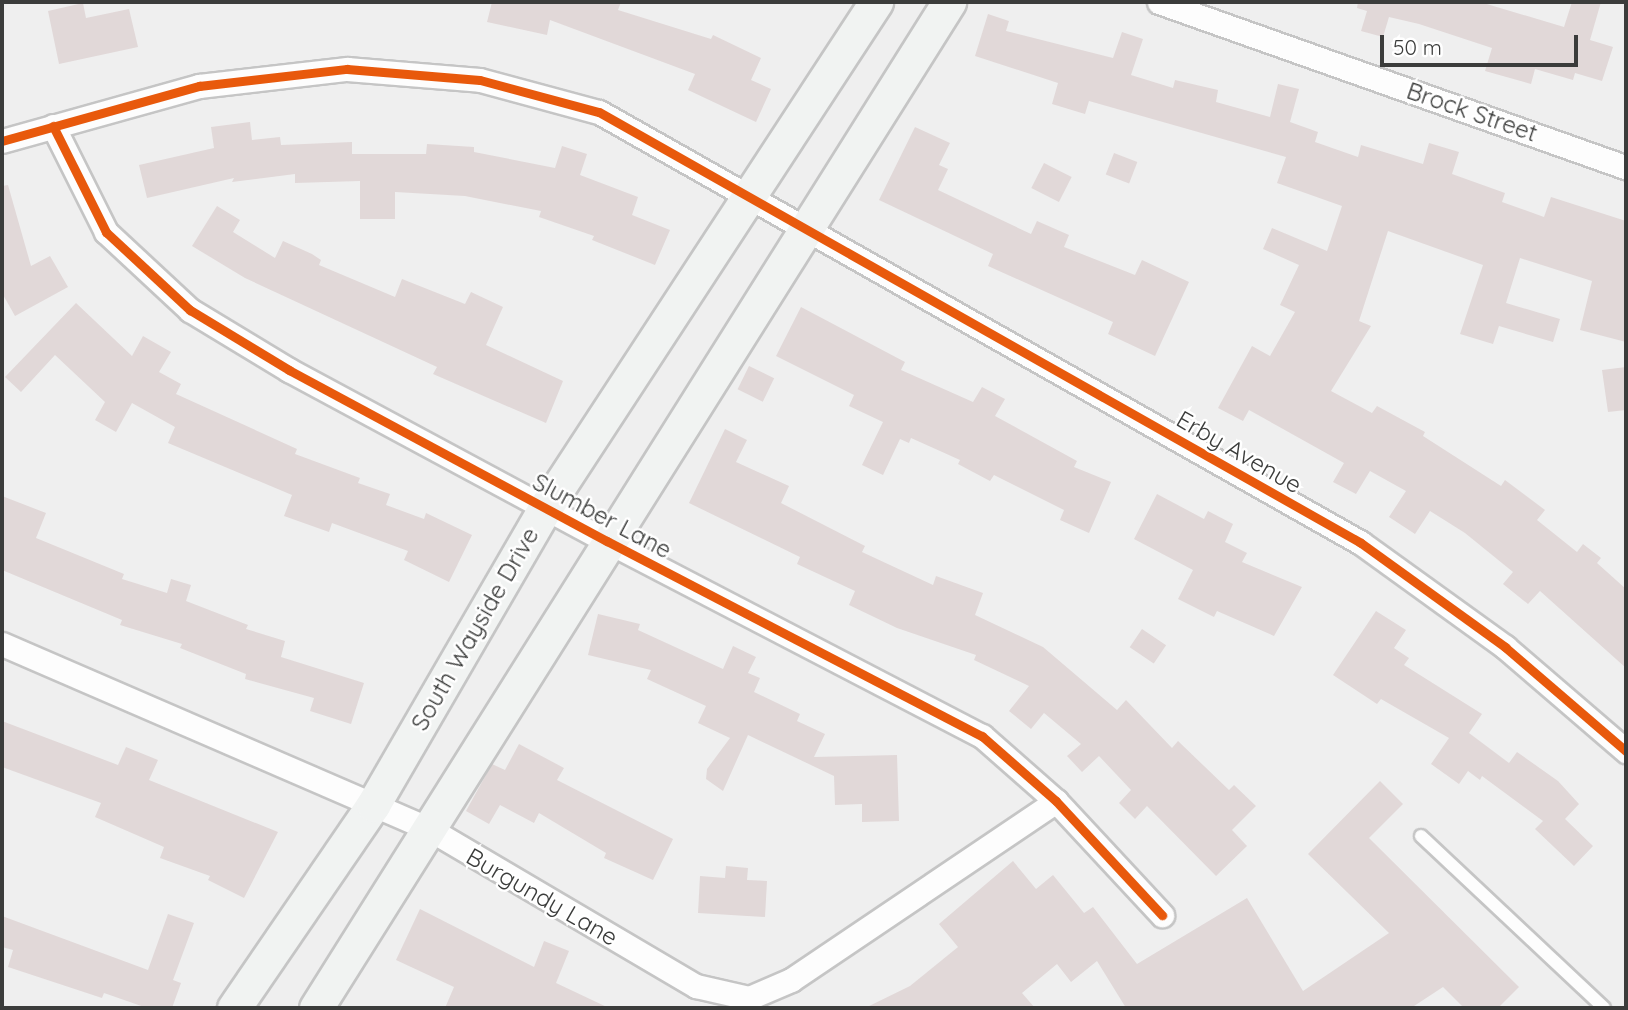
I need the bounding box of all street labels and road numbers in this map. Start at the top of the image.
street label: Brock Street [1403,76,1541,148]
street label: Erby Avenue [1171,405,1307,499]
street label: Slumber Lane [528,467,676,565]
street label: South Wayside Drive [405,522,545,736]
street label: Burgundy Lane [461,842,623,952]

